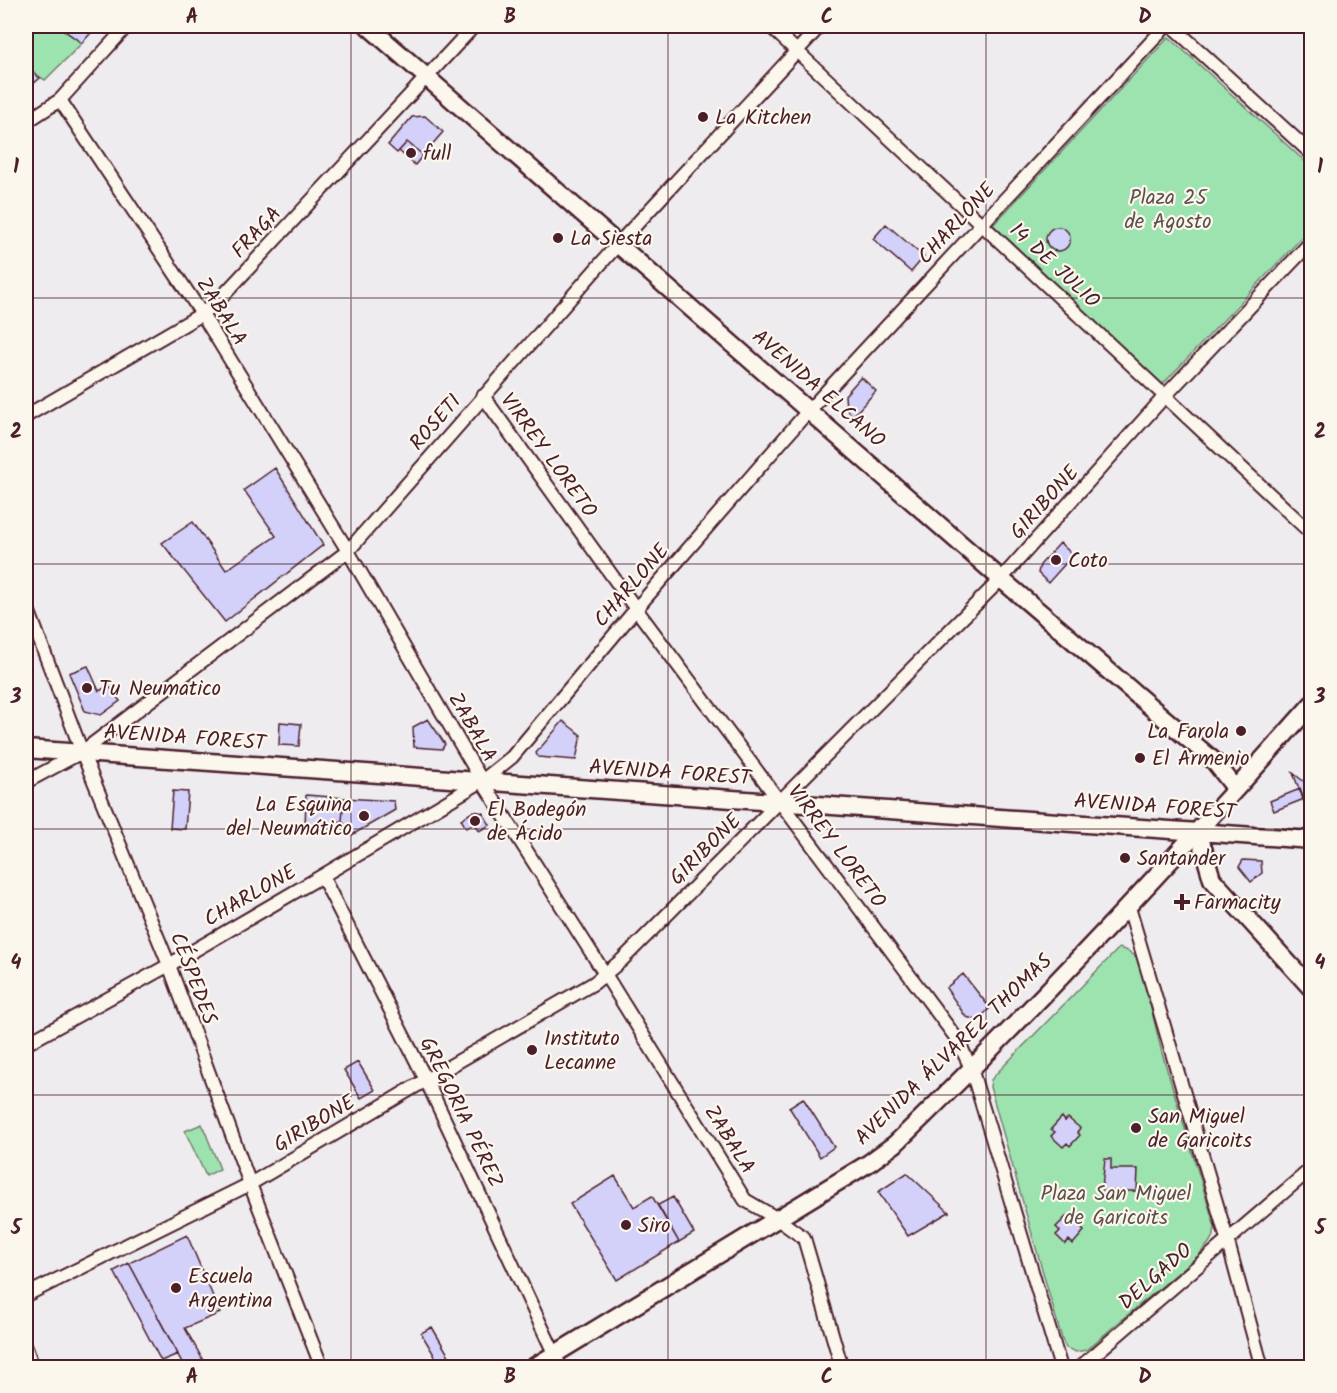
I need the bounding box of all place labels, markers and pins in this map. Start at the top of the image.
place label: La Kitchen [715,102,812,135]
marker: La Kitchen [696,110,710,124]
place label: full [423,138,451,171]
marker: full [404,146,418,160]
place label: La Siesta [570,223,652,256]
marker: La Siesta [551,231,565,245]
place label: Coto [1068,545,1108,578]
marker: Coto [1049,553,1063,567]
place label: Tu Neumatico [99,673,221,706]
marker: Tu Neumatico [80,681,94,695]
place label: La Farola [1147,716,1229,749]
marker: La Farola [1234,724,1248,738]
place label: El Armenio [1152,743,1249,776]
marker: El Armenio [1133,751,1147,765]
place label: La Esquina del Neumático [226,789,352,846]
place label: El Bodegón de Ácido [487,794,586,851]
marker: La Esquina del Neumático [357,809,371,823]
marker: El Bodegón de Ácido [468,814,482,828]
place label: Santander [1137,843,1226,876]
marker: Santander [1118,851,1132,865]
place label: Farmacity [1194,887,1281,920]
marker: Farmacity [1175,895,1189,909]
place label: Instituto Lecanne [544,1023,620,1080]
marker: Instituto Lecanne [525,1043,539,1057]
place label: San Miguel de Garicoits [1148,1101,1252,1158]
marker: San Miguel de Garicoits [1129,1121,1143,1135]
place label: Siro [638,1210,671,1243]
marker: Siro [619,1218,633,1232]
place label: Escuela Argentina [188,1261,273,1318]
marker: Escuela Argentina [169,1281,183,1295]

